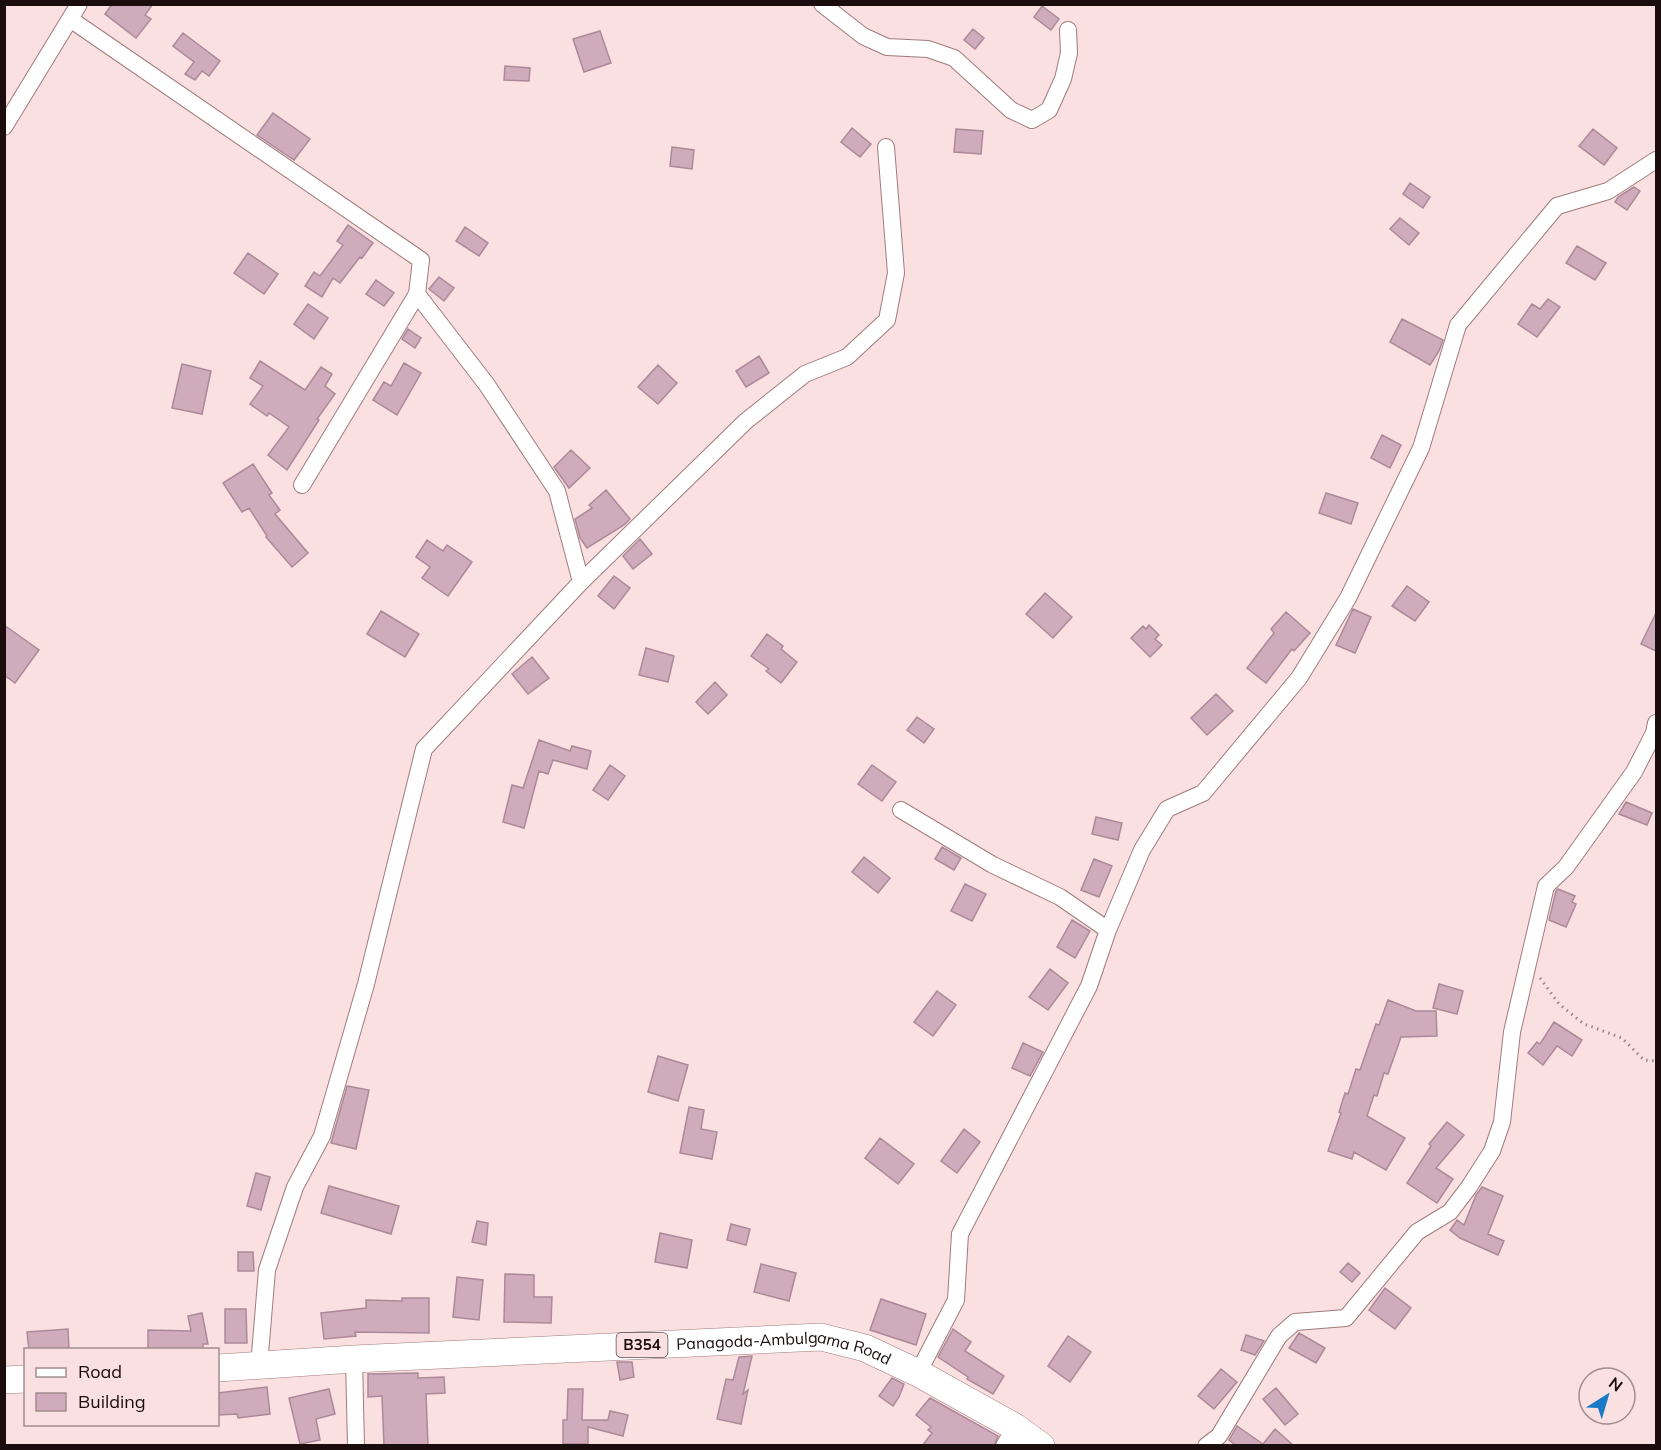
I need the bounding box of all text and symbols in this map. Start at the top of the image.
street label: Panagoda-Ambulgama Road [676,1326,894,1369]
road number: B354 [616,1333,668,1357]
legend [24,1348,219,1426]
text: Road [78,1360,122,1383]
north arrow [1577,1366,1637,1426]
text: N [1605,1372,1627,1396]
text: Building [78,1390,146,1413]

